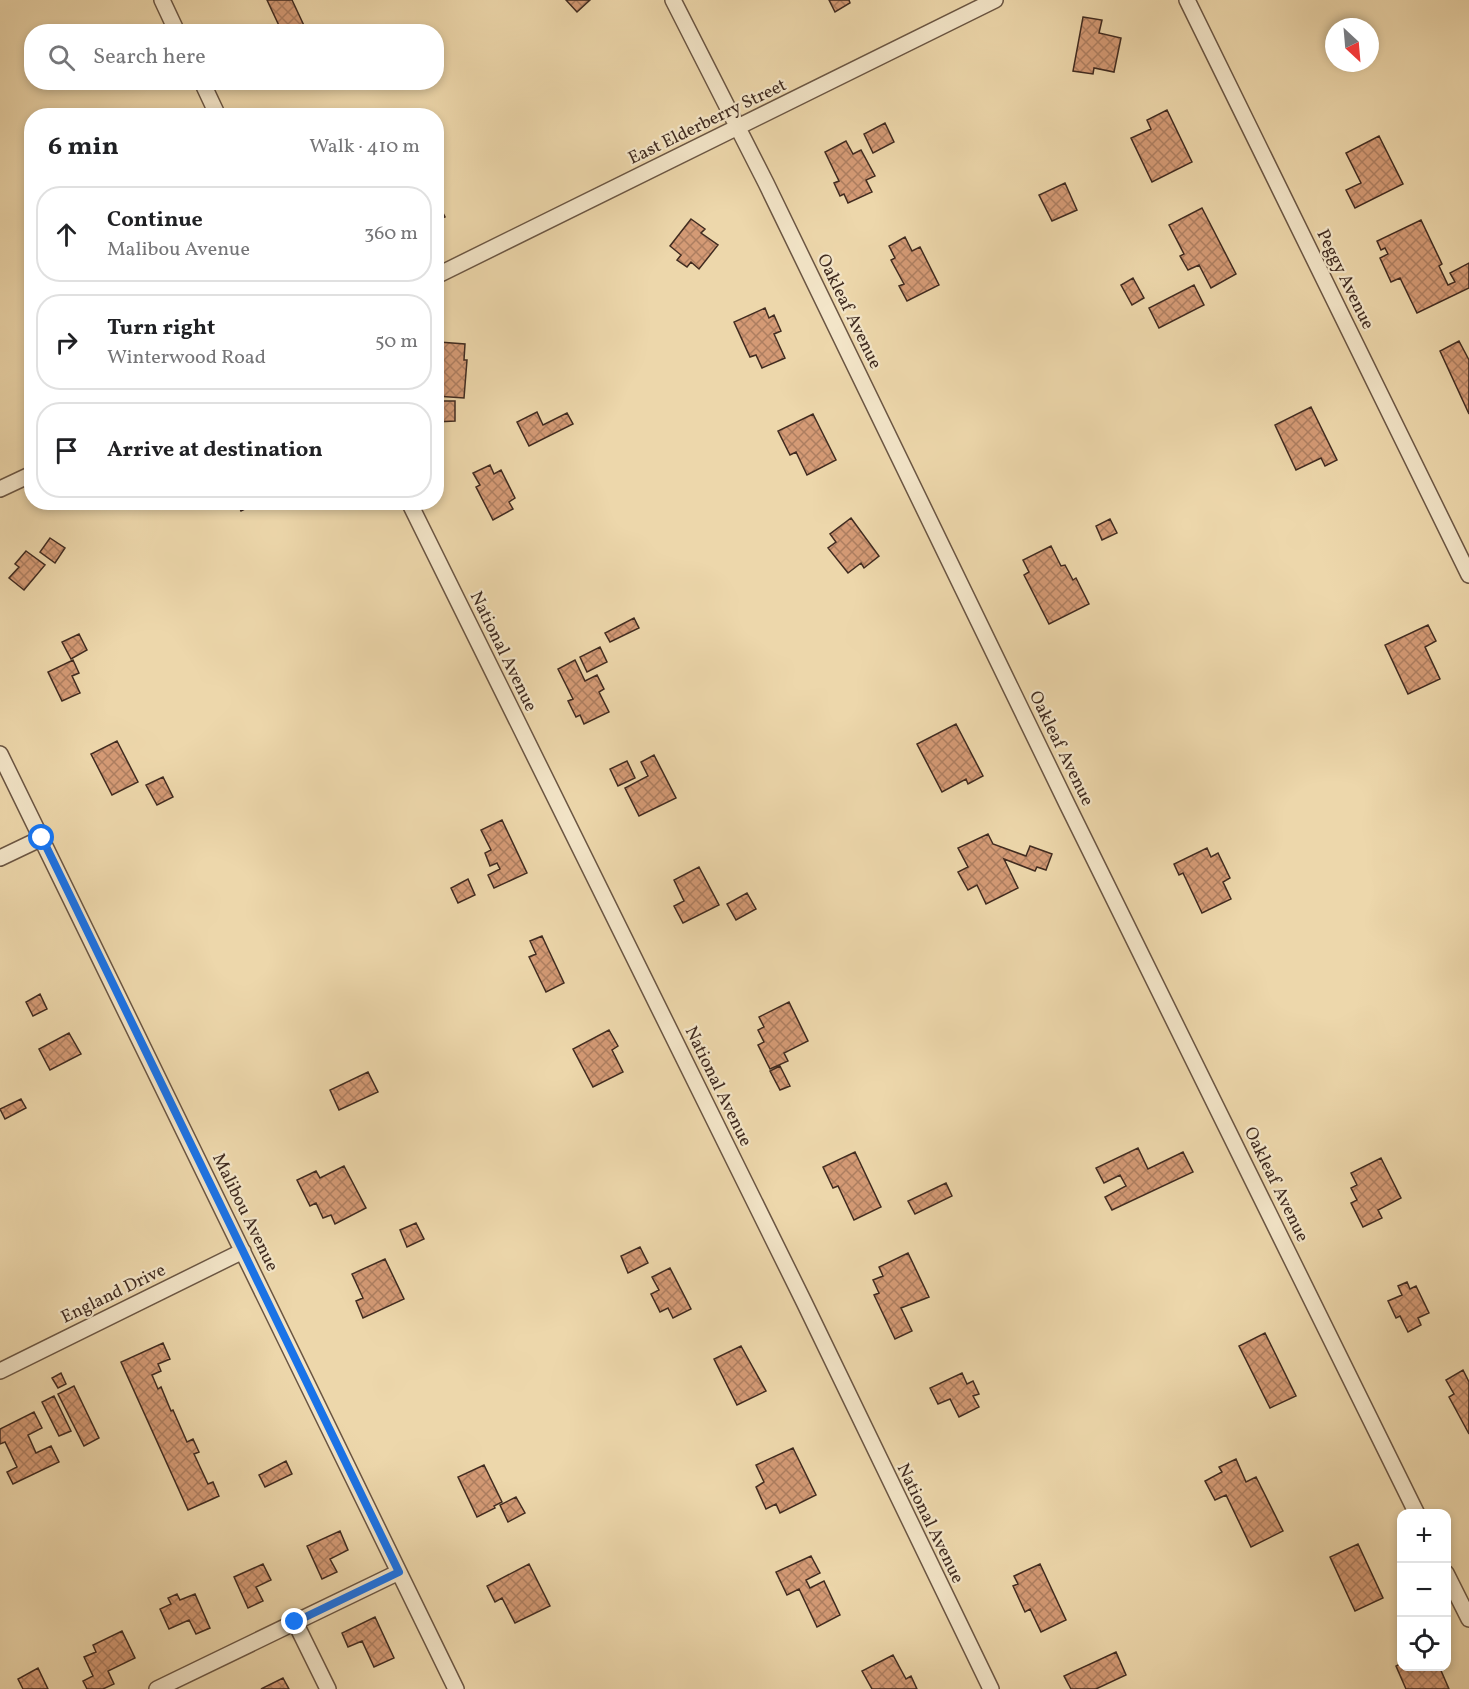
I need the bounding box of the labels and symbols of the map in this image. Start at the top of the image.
north arrow [1325,18,1379,72]
street label: East Elderberry Street [624,73,791,172]
street label: Peggy Avenue [1310,225,1380,334]
street label: Oakleaf Avenue [810,250,887,373]
street label: National Avenue [463,587,543,716]
street label: Oakleaf Avenue [1022,687,1099,810]
route start [28,824,54,850]
street label: National Avenue [678,1022,758,1151]
street label: Oakleaf Avenue [1237,1123,1314,1246]
street label: Malibou Avenue [205,1149,284,1276]
street label: England Drive [57,1258,170,1330]
street label: National Avenue [890,1459,970,1588]
route end [281,1608,307,1634]

